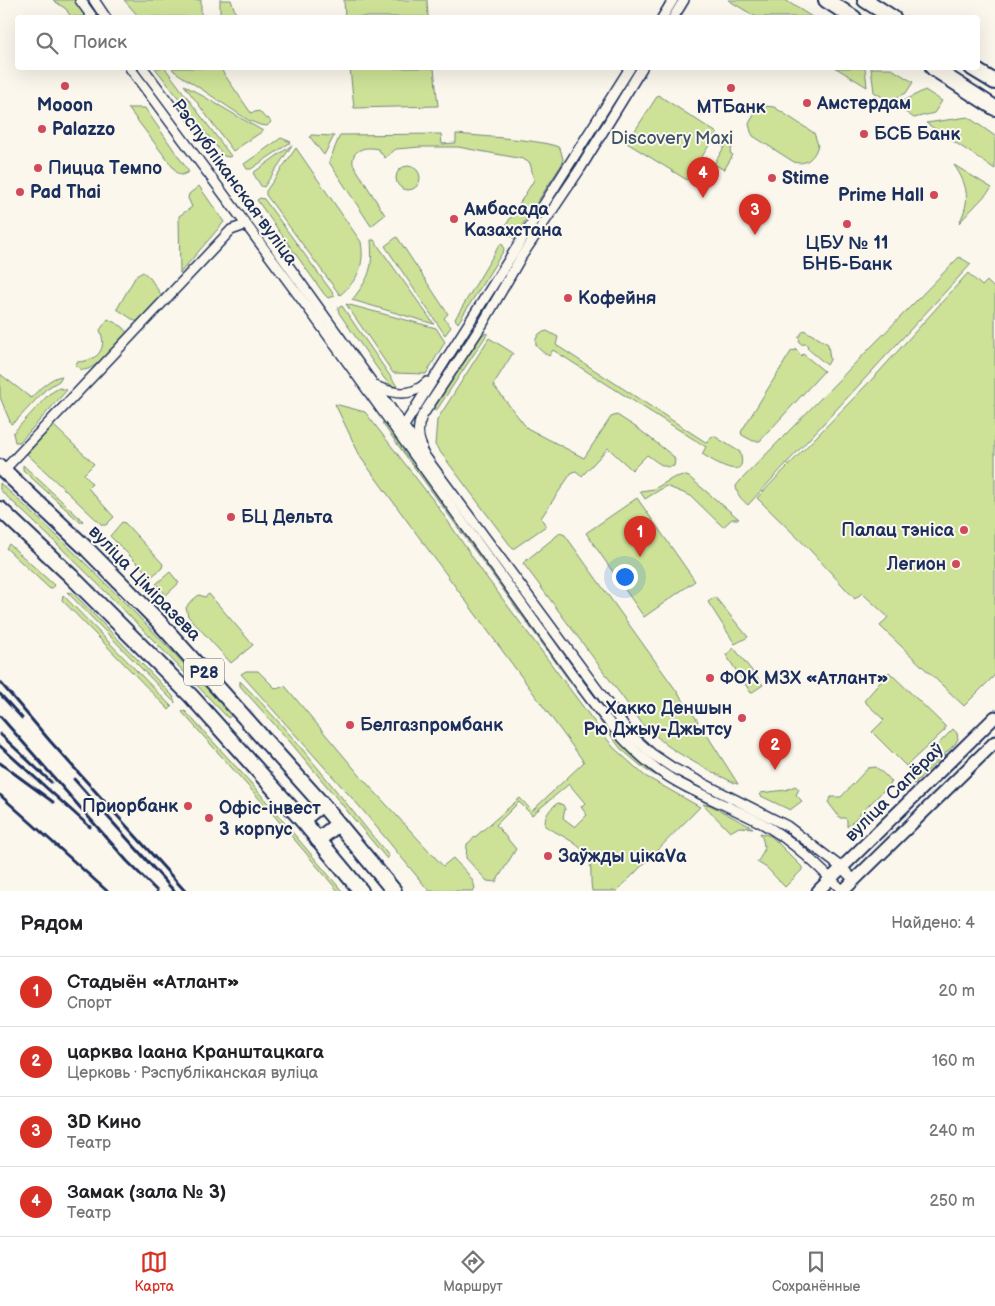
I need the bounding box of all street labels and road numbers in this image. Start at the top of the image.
street label: Рэспубліканская вуліца [167,95,302,270]
street label: вуліца Ціміразева [84,521,205,646]
road number: Р28 [184,659,224,686]
street label: вуліца Сапёраў [841,738,948,846]

